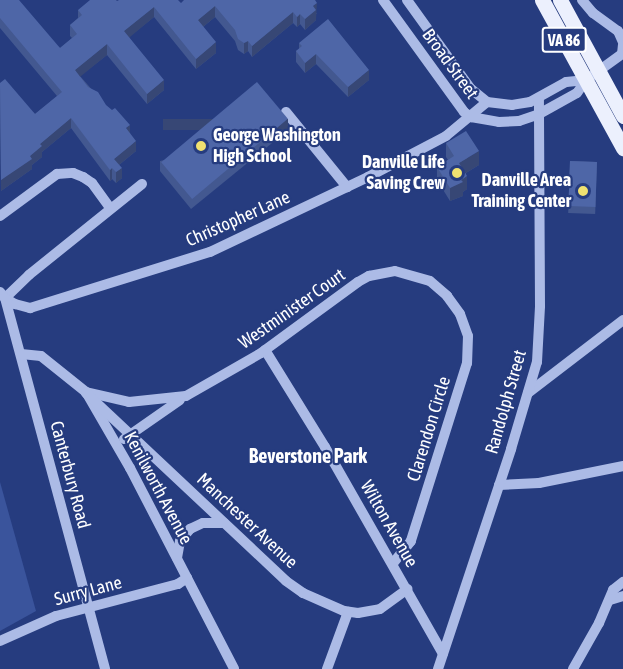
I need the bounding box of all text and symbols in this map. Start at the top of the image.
street label: Broad Street [417,25,483,103]
road number: VA 86 [542,27,586,53]
place label: George Washington High School [213,125,341,168]
marker: George Washington High School [194,139,208,153]
place label: Danville Life Saving Crew [362,152,445,195]
marker: Danville Life Saving Crew [450,166,464,180]
place label: Danville Area Training Center [471,170,571,213]
marker: Danville Area Training Center [576,184,590,198]
street label: Christopher Lane [183,186,293,252]
street label: Westminister Court [235,264,349,354]
street label: Randolph Street [481,348,531,456]
street label: Clarendon Circle [403,374,455,484]
street label: Canterbury Road [45,419,95,531]
street label: Kenilworth Avenue [119,428,197,548]
district label: Beverstone Park [249,443,367,467]
street label: Manchester Avenue [192,469,302,573]
street label: Wilton Avenue [356,477,422,571]
street label: Surry Lane [52,572,124,610]

